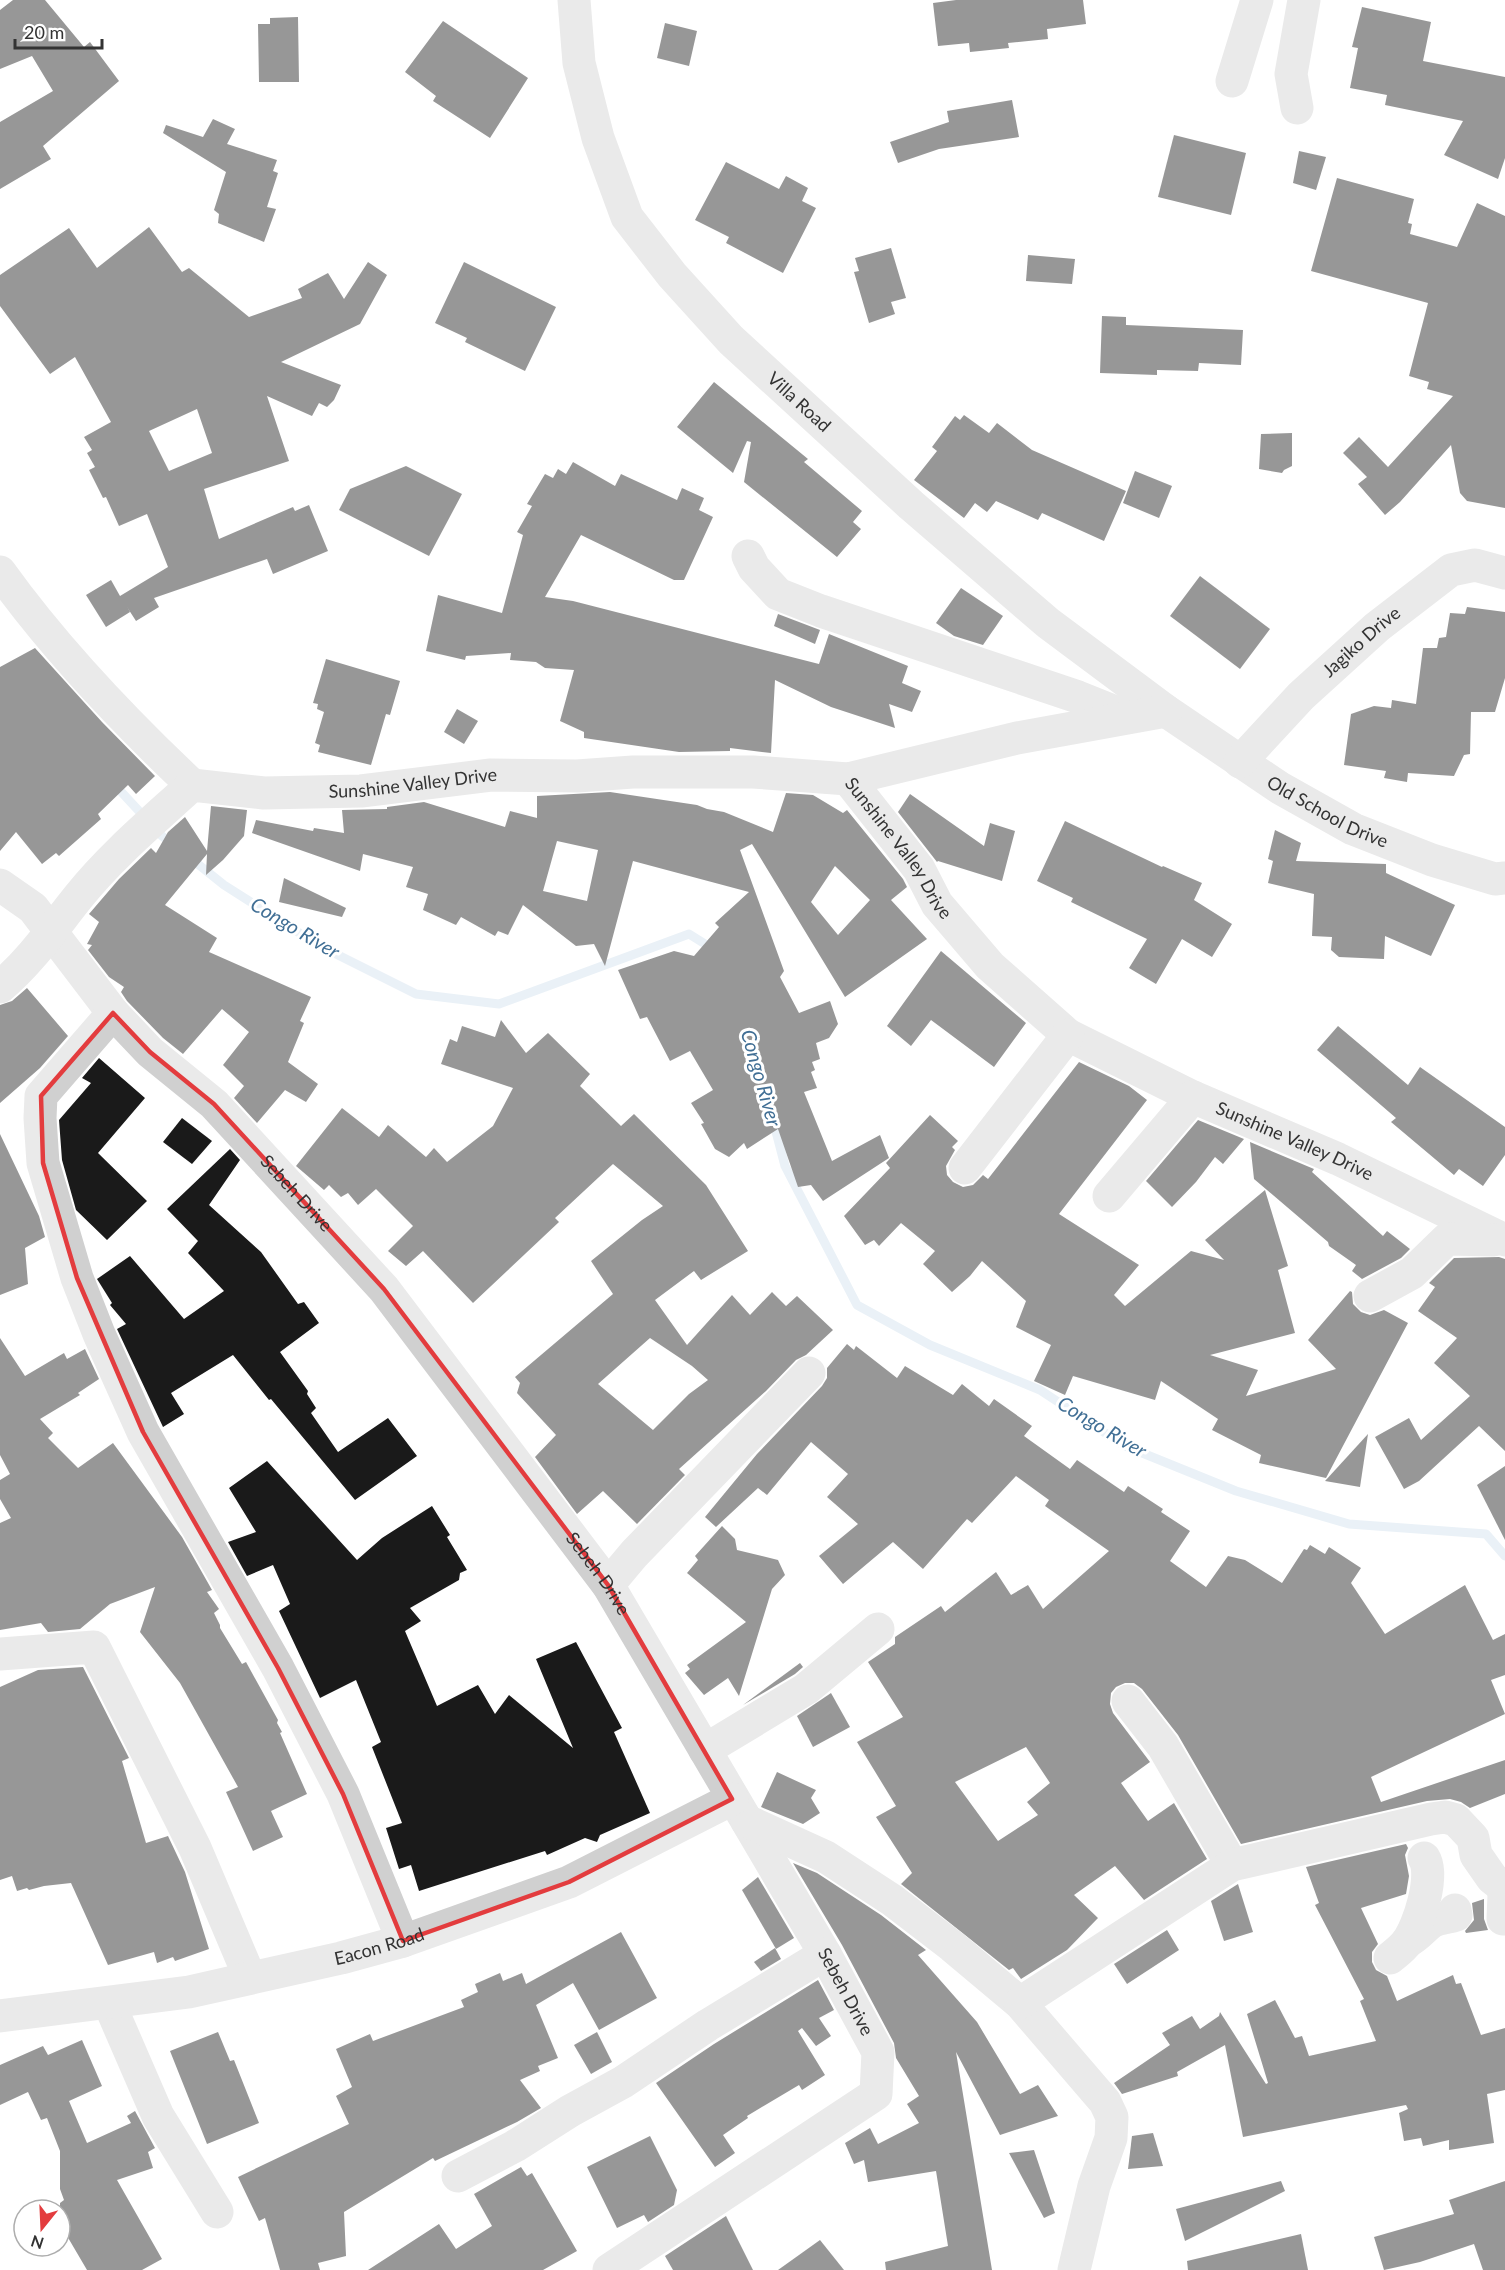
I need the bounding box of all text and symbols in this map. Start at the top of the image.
scale bar [15,12,102,50]
text: 20 m [24,21,64,43]
street label: Villa Road [763,367,836,436]
street label: Jagiko Drive [1317,601,1404,681]
street label: Sunshine Valley Drive [328,763,497,802]
street label: Old School Drive [1263,770,1391,852]
street label: Sunshine Valley Drive [841,773,957,923]
water label: Congo River [247,891,345,964]
water label: Congo River [737,1027,788,1130]
street label: Sunshine Valley Drive [1213,1096,1377,1184]
street label: Sebeh Drive [256,1150,338,1236]
water label: Congo River [1054,1390,1152,1463]
street label: Sebeh Drive [562,1527,635,1619]
street label: Eacon Road [332,1922,427,1969]
street label: Sebeh Drive [814,1943,879,2039]
north arrow [12,2198,72,2258]
text: N [28,2232,46,2254]

